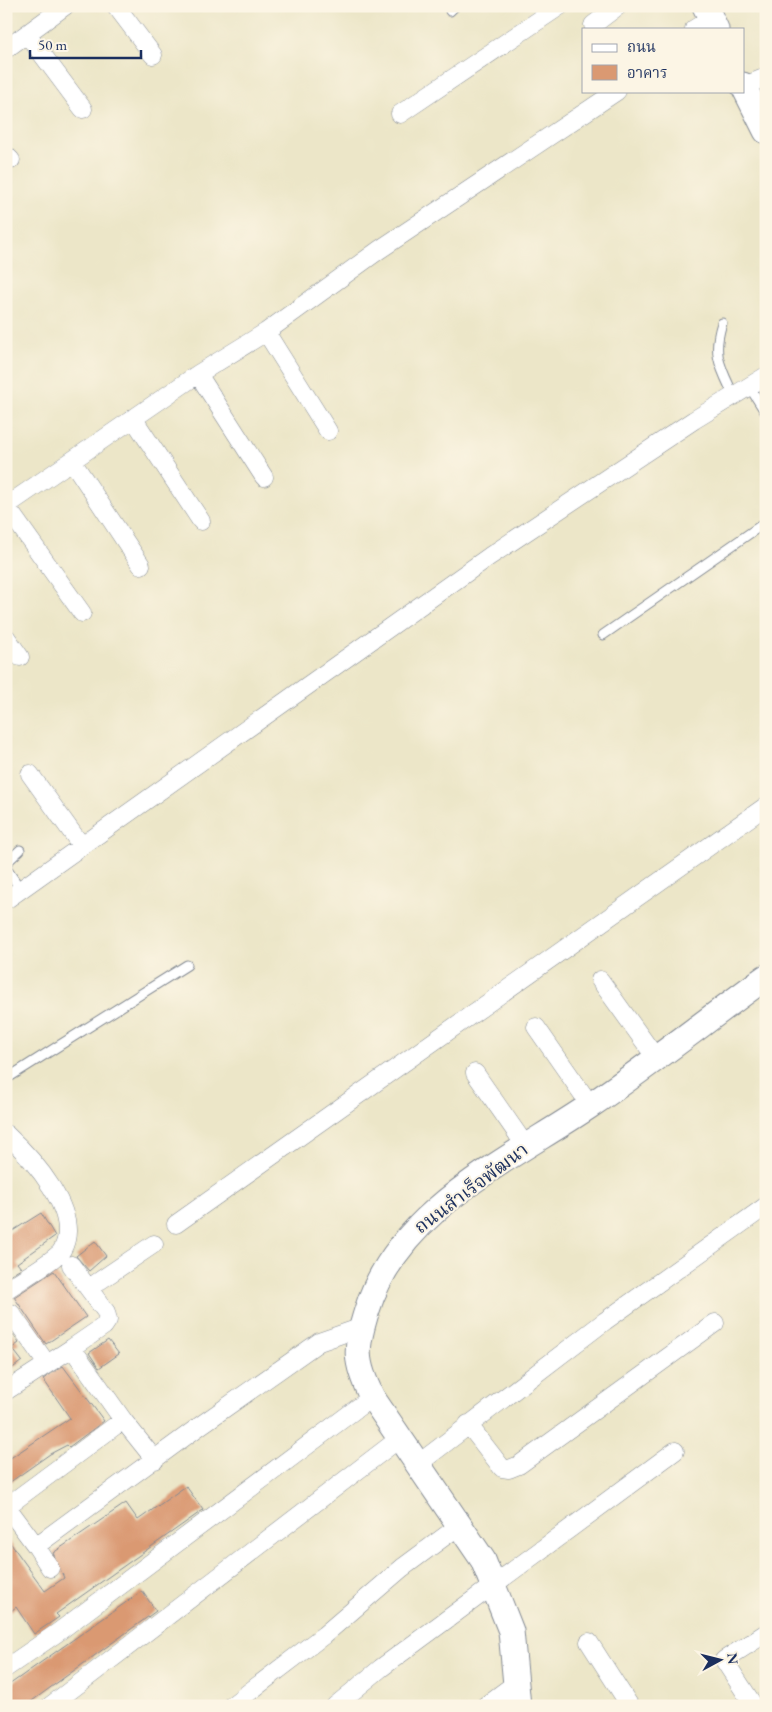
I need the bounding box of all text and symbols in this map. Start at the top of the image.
scale bar [30,28,141,60]
legend [582,28,744,92]
text: 50 m [38,35,67,54]
text: ถนน [627,37,656,56]
text: อาคาร [627,63,667,82]
street label: ถนนสำเร็จพัฒนา [409,1137,533,1239]
north arrow [694,1634,744,1684]
text: N [723,1652,743,1666]

